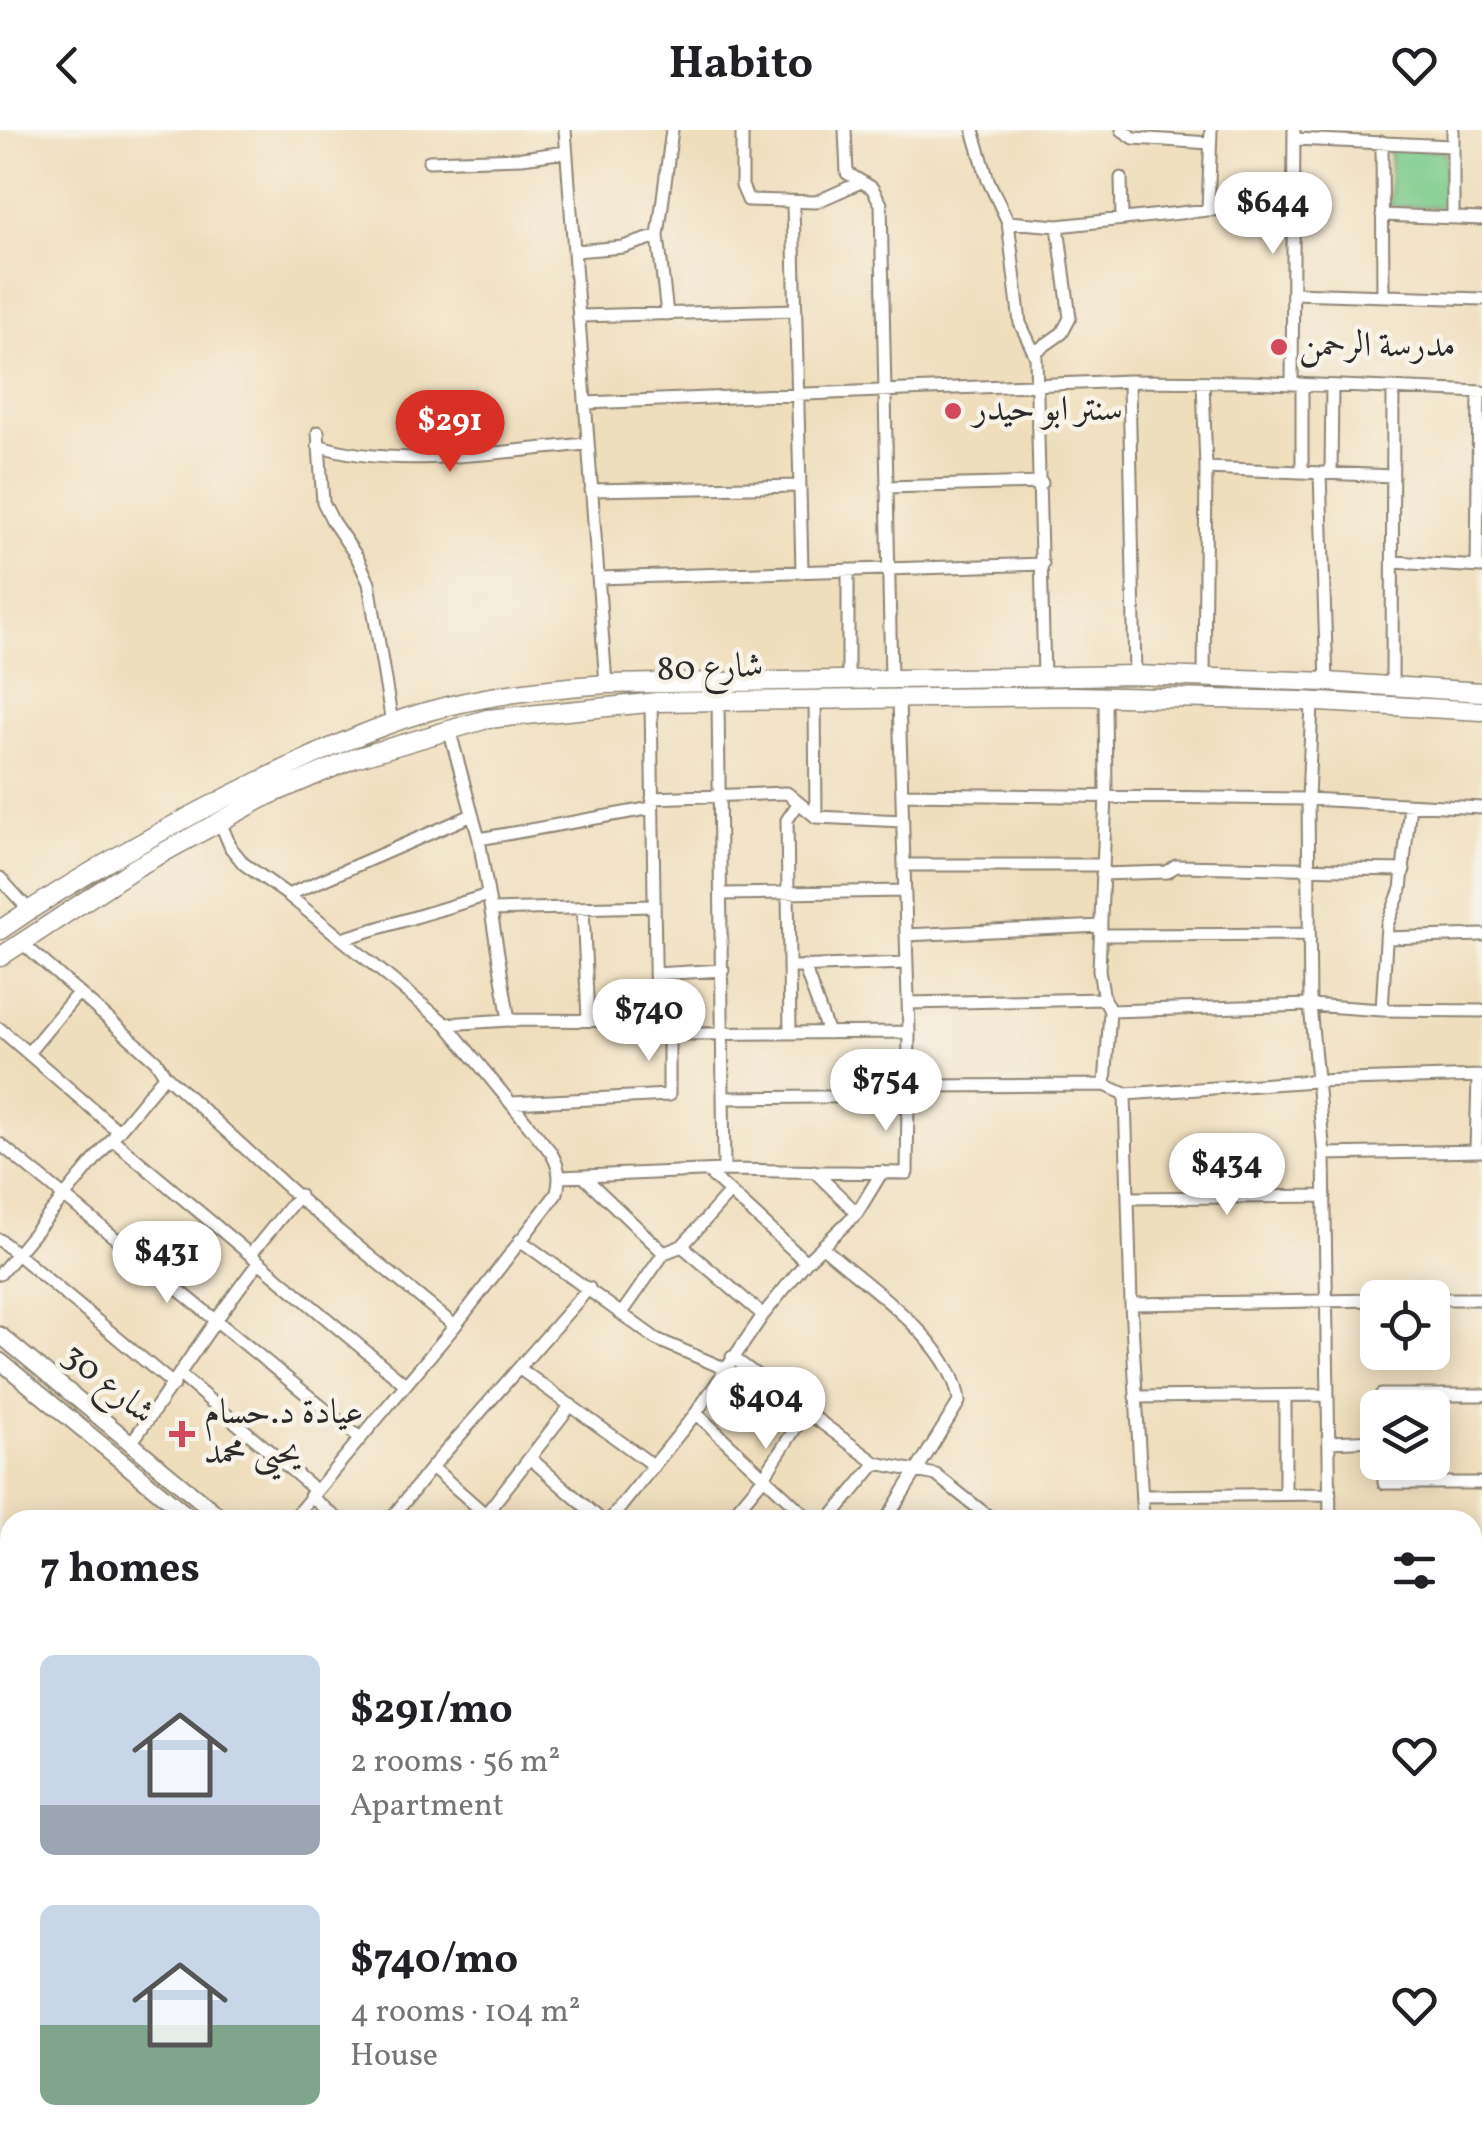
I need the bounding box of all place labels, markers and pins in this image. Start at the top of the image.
pin: $644 [1214,172,1332,257]
place label: مدرسة الرحمن [1299,323,1456,371]
marker: مدرسة الرحمن [1268,336,1290,358]
place label: سنتر ابو حيدر [970,387,1123,435]
pin: $291 [391,390,509,475]
marker: سنتر ابو حيدر [942,400,964,422]
pin: $740 [590,979,708,1064]
pin: $754 [827,1049,945,1134]
pin: $434 [1168,1133,1286,1218]
pin: $431 [108,1221,226,1306]
pin: $404 [707,1367,825,1452]
place label: عيادة د.حسام يحيى محمد [204,1390,364,1480]
marker: عيادة د.حسام يحيى محمد [169,1421,195,1447]

